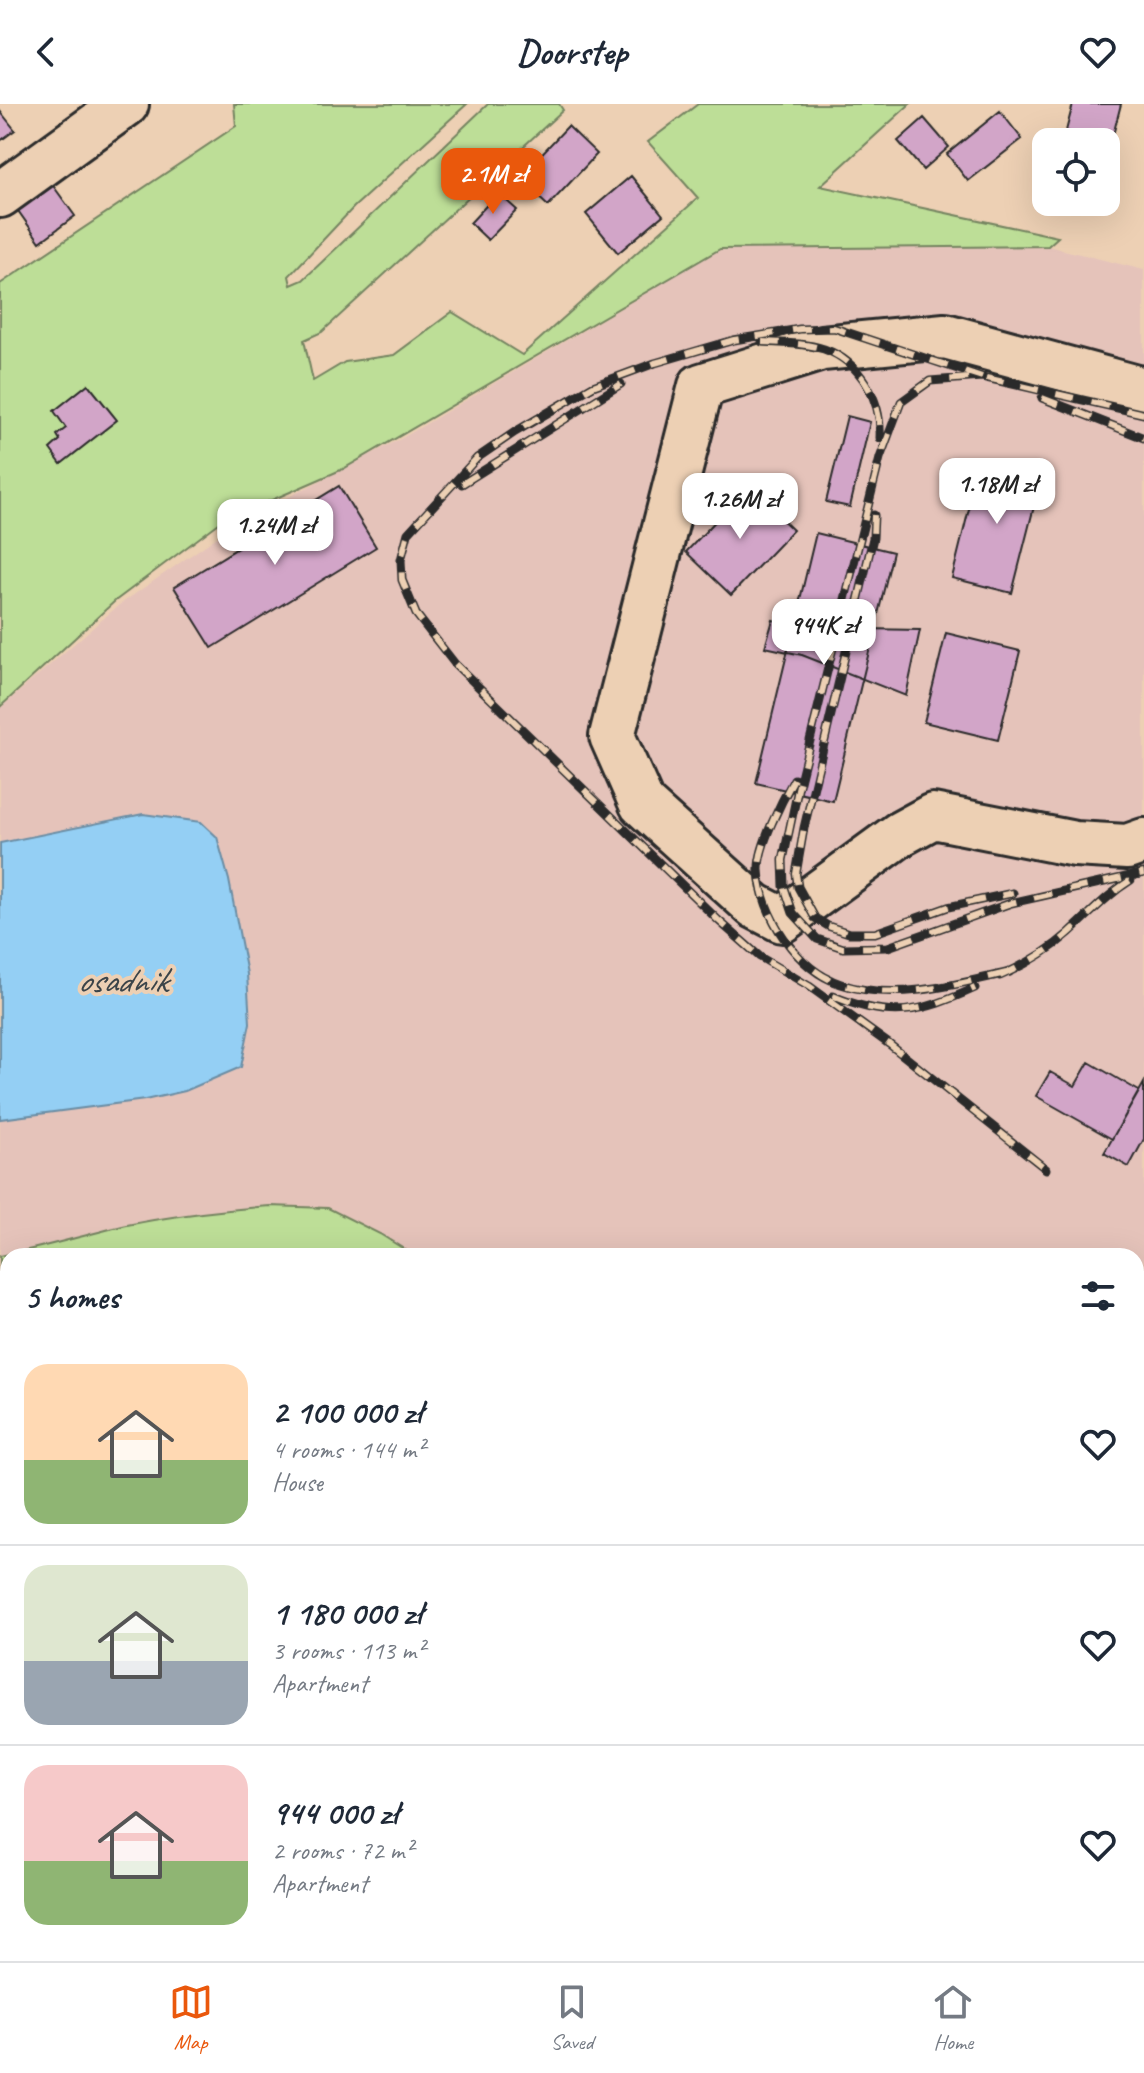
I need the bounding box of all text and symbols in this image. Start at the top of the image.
text: Doorstep [517,29,627,75]
icon: back [24,30,68,74]
icon: heart [1076,30,1120,74]
map controls [1032,128,1120,216]
button: locate [1032,128,1120,216]
pin: 2.1M zł [419,148,567,216]
text: 2.1M zł [459,157,527,190]
pin: 1.18M zł [914,458,1080,526]
text: 1.18M zł [957,467,1037,500]
pin: 1.26M zł [657,473,823,541]
text: 1.26M zł [700,482,780,515]
pin: 1.24M zł [192,499,358,567]
text: 1.24M zł [235,508,315,541]
pin: 944K zł [750,599,898,667]
text: 944K zł [790,608,858,641]
water label: osadnik [77,957,173,1003]
icon: filters [1076,1274,1120,1318]
text: 5 homes [24,1275,119,1318]
text: 2 100 000 zł [272,1390,422,1433]
icon: home [88,1396,184,1492]
icon: heart [1076,1422,1120,1466]
text: 4 rooms · 144 m² [272,1433,424,1466]
text: House [272,1466,323,1499]
text: 1 180 000 zł [272,1591,422,1634]
icon: home [88,1597,184,1693]
icon: heart [1076,1623,1120,1667]
text: 3 rooms · 113 m² [272,1634,424,1667]
text: Apartment [272,1667,368,1700]
text: 944 000 zł [272,1791,398,1834]
icon: home [88,1797,184,1893]
icon: heart [1076,1823,1120,1867]
text: 2 rooms · 72 m² [272,1834,413,1867]
text: Apartment [272,1867,368,1900]
tab: Map [169,1980,213,2056]
tab: Saved [550,1980,594,2056]
tab: Home [931,1980,975,2056]

